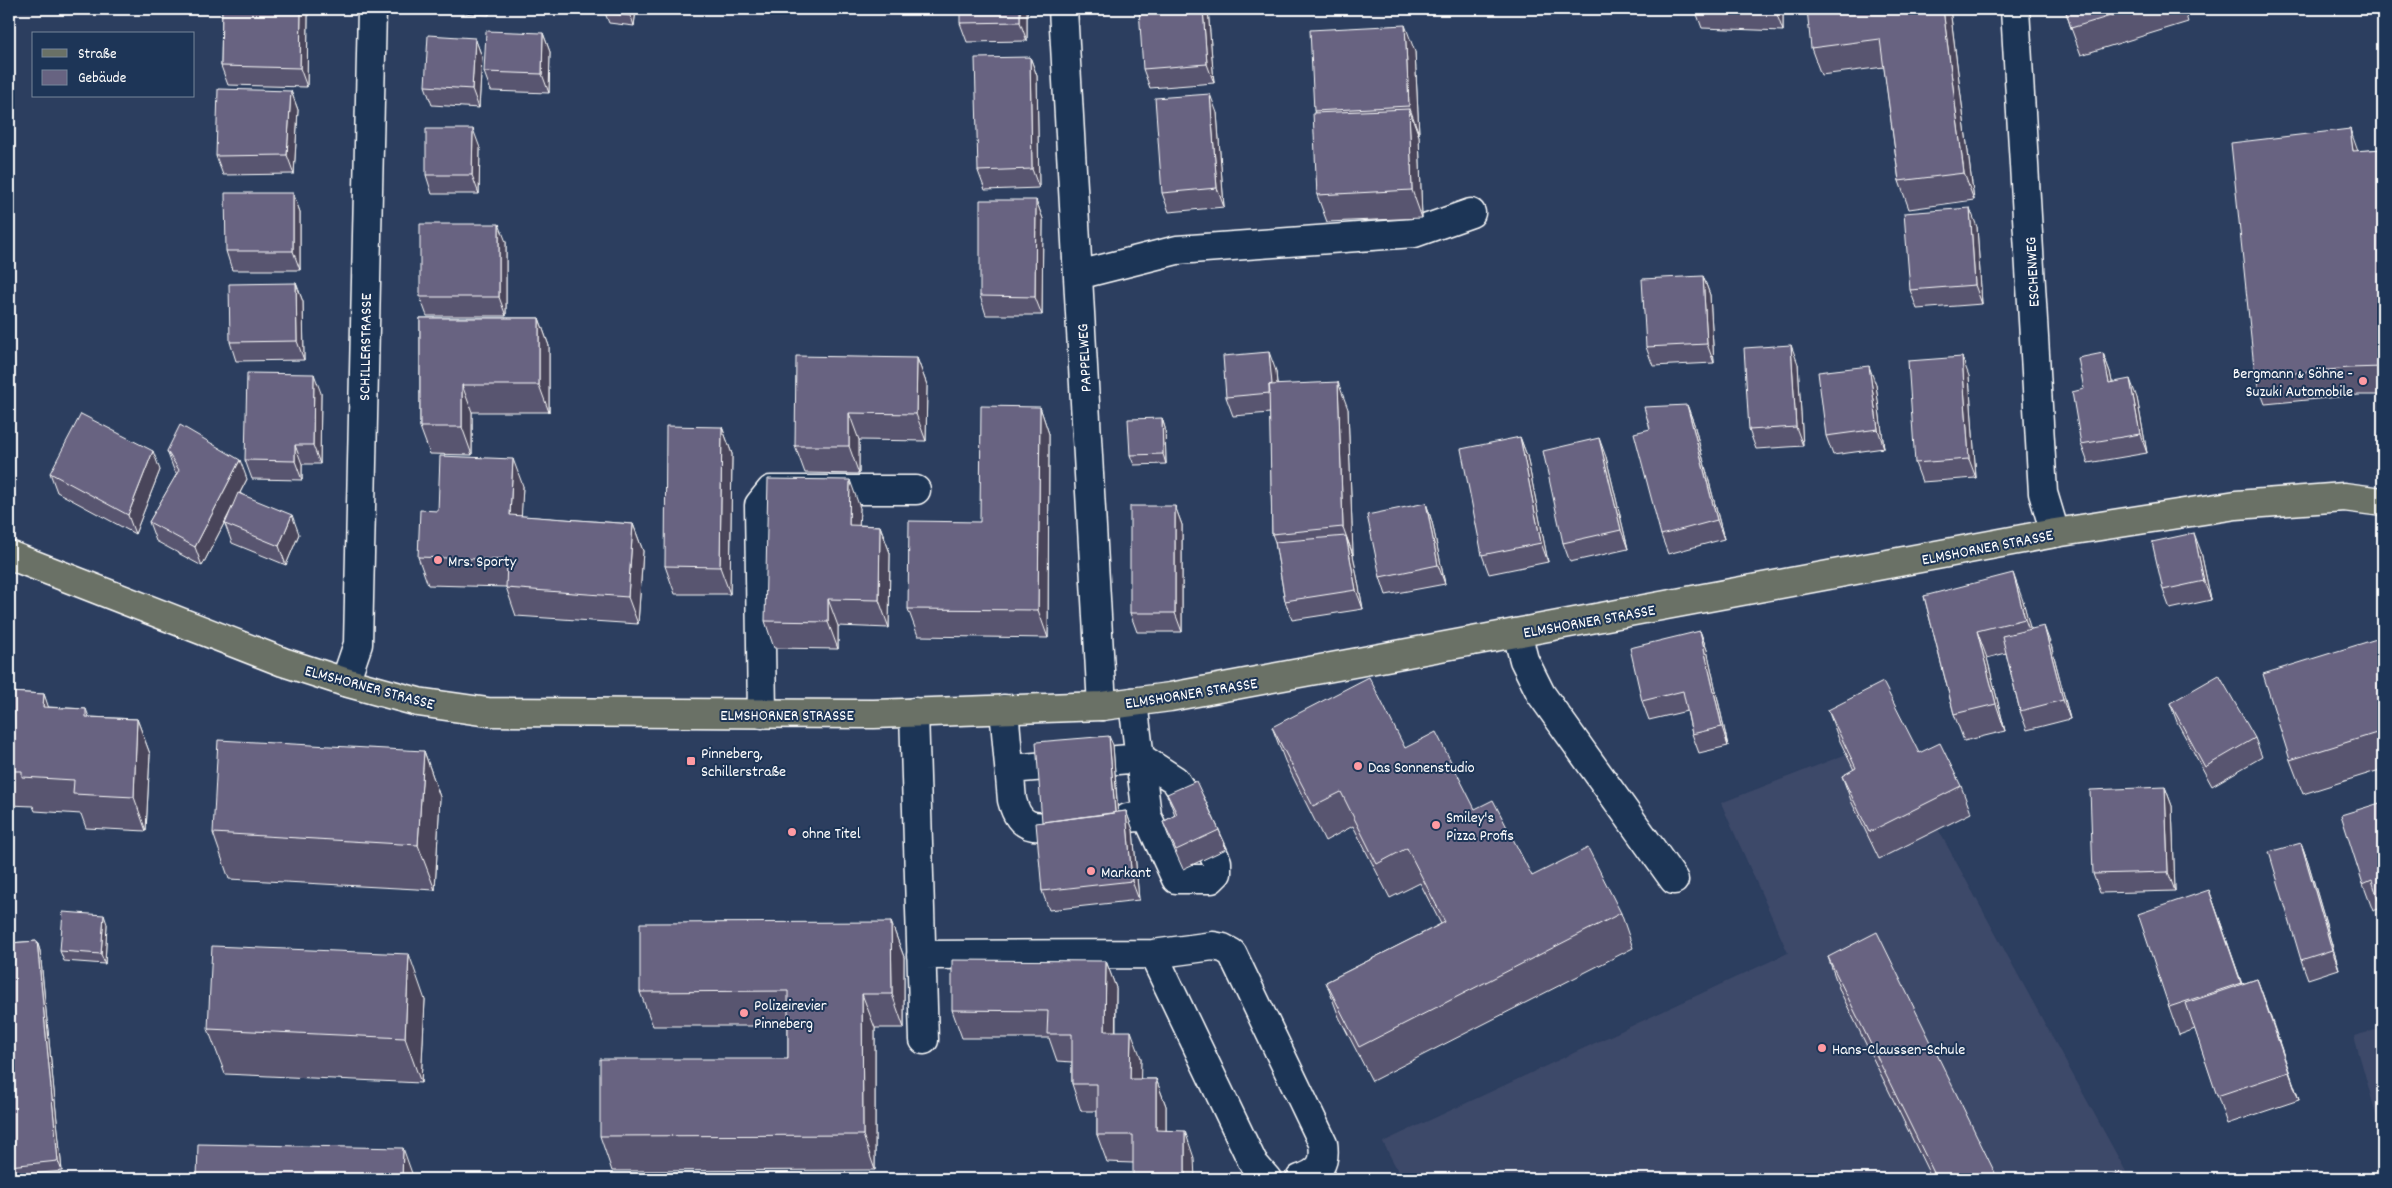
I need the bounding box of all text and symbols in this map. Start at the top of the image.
legend [32,32,195,98]
text: Straße [78,44,117,66]
text: Gebäude [78,68,127,90]
street label: ESCHENWEG [2020,236,2047,307]
street label: SCHILLERSTRASSE [354,292,379,401]
street label: PAPPELWEG [1072,323,1099,393]
place label: Bergmann & Söhne - Suzuki Automobile [2233,363,2353,404]
marker: Bergmann & Söhne - Suzuki Automobile [2357,375,2369,387]
street label: ELMSHORNER STRASSE [1920,524,2056,572]
place label: Mrs. Sporty [448,551,517,574]
marker: Mrs. Sporty [432,554,444,566]
street label: ELMSHORNER STRASSE [1522,599,1658,645]
street label: ELMSHORNER STRASSE [302,660,437,717]
street label: ELMSHORNER STRASSE [1124,673,1260,716]
street label: ELMSHORNER STRASSE [720,705,854,728]
place label: Pinneberg, Schillerstraße [701,743,786,784]
marker: Pinneberg, Schillerstraße [685,755,697,767]
place label: Das Sonnenstudio [1368,757,1475,780]
marker: Das Sonnenstudio [1352,760,1364,772]
place label: Smiley's Pizza Profis [1446,807,1514,848]
marker: Smiley's Pizza Profis [1430,819,1442,831]
place label: ohne Titel [802,823,861,846]
marker: ohne Titel [786,826,798,838]
place label: Markant [1101,862,1151,885]
marker: Markant [1085,865,1097,877]
place label: Polizeirevier Pinneberg [754,995,827,1036]
marker: Polizeirevier Pinneberg [738,1007,750,1019]
place label: Hans-Claussen-Schule [1832,1039,1965,1062]
marker: Hans-Claussen-Schule [1816,1042,1828,1054]

